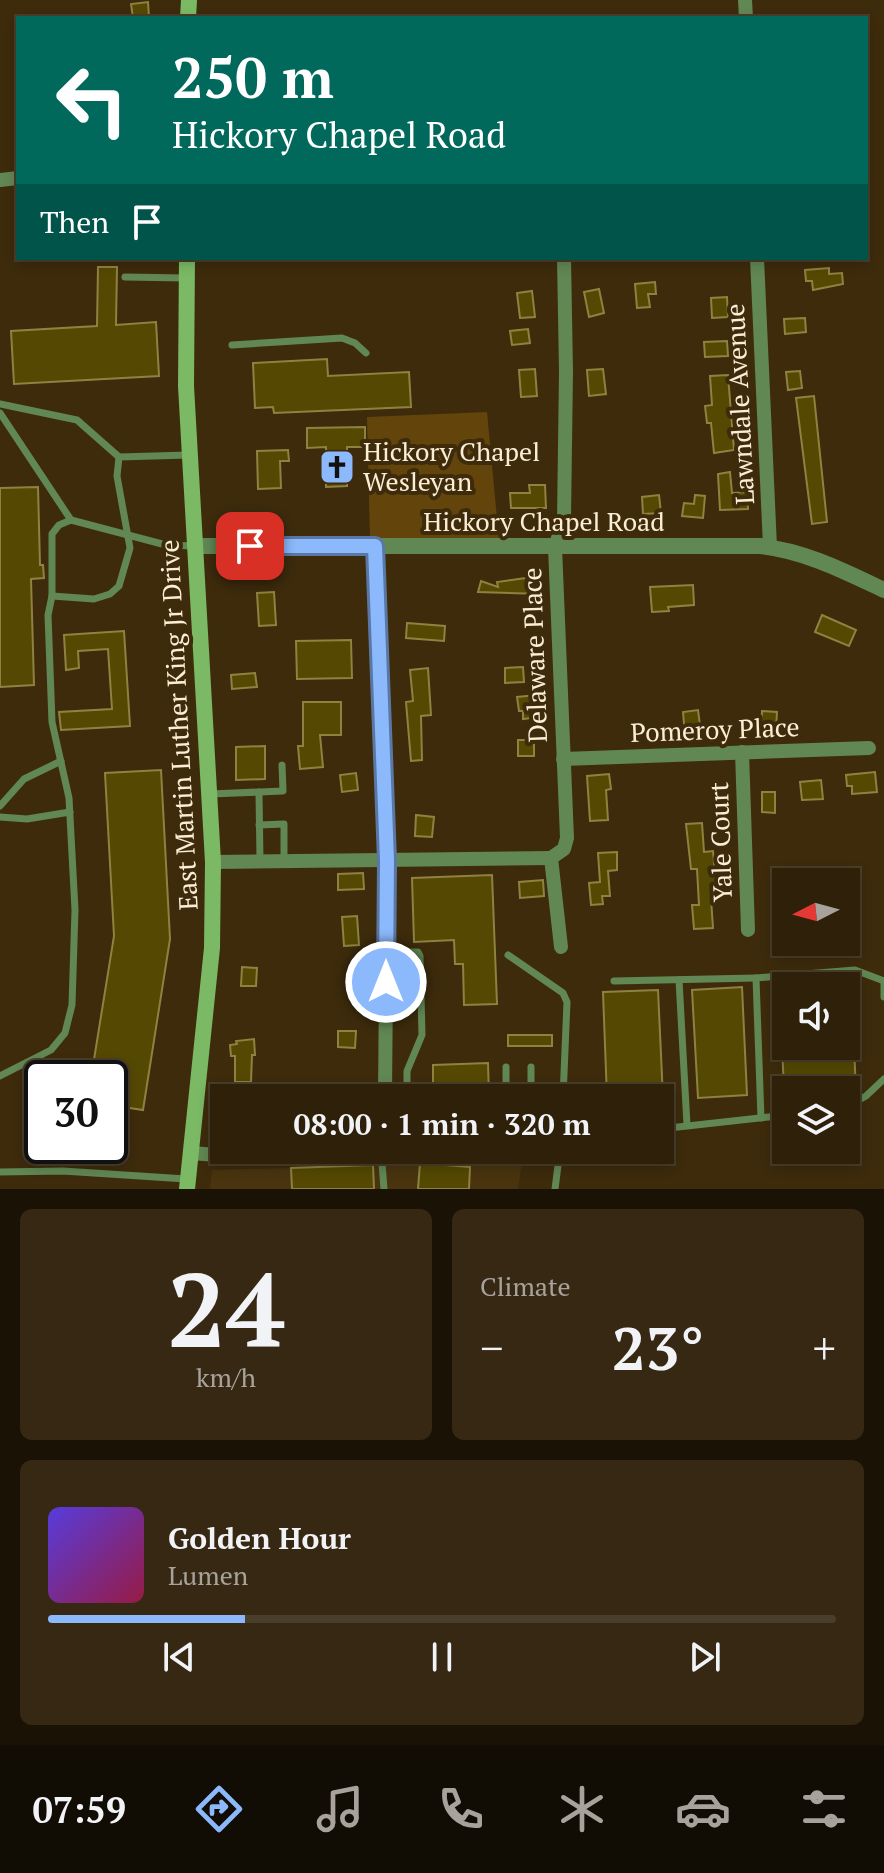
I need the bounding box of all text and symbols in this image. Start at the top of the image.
text: 250 m [172,40,334,114]
icon: left [40,48,144,152]
text: Hickory Chapel Road [172,111,506,158]
icon: arrive [125,200,169,244]
text: Then [40,202,109,242]
street label: Lawndale Avenue [717,303,761,505]
place label: Hickory Chapel Wesleyan [363,434,540,498]
church icon: Hickory Chapel Wesleyan [318,448,356,486]
street label: Hickory Chapel Road [423,504,665,538]
pin [216,512,284,580]
icon: arrive [228,524,272,568]
street label: East Martin Luther King Jr Drive [151,539,205,911]
street label: Delaware Place [514,567,554,743]
street label: Pomeroy Place [630,709,800,749]
street label: Yale Court [701,781,739,903]
north arrow [772,868,860,956]
map controls [772,868,860,1164]
position arrow [344,940,428,1024]
button: sound [772,972,860,1060]
speed limit sign: 30 [24,1060,128,1164]
button: layers [772,1076,860,1164]
text: 08:00 · 1 min · 320 m [294,1104,590,1144]
text: 24 [167,1239,285,1377]
text: Climate [480,1269,571,1303]
text: 23° [612,1308,704,1387]
text: − [480,1318,503,1377]
text: + [813,1318,836,1377]
text: km/h [196,1360,256,1394]
text: Golden Hour [168,1518,351,1558]
text: Lumen [168,1558,248,1592]
icon: previous [157,1635,201,1679]
icon: pause [420,1635,464,1679]
icon: next [683,1635,727,1679]
icon: directions [191,1781,247,1837]
icon: music [312,1781,368,1837]
icon: phone [433,1781,489,1837]
icon: climate [554,1781,610,1837]
icon: car [675,1781,731,1837]
icon: filters [796,1781,852,1837]
text: 07:59 [32,1786,126,1833]

